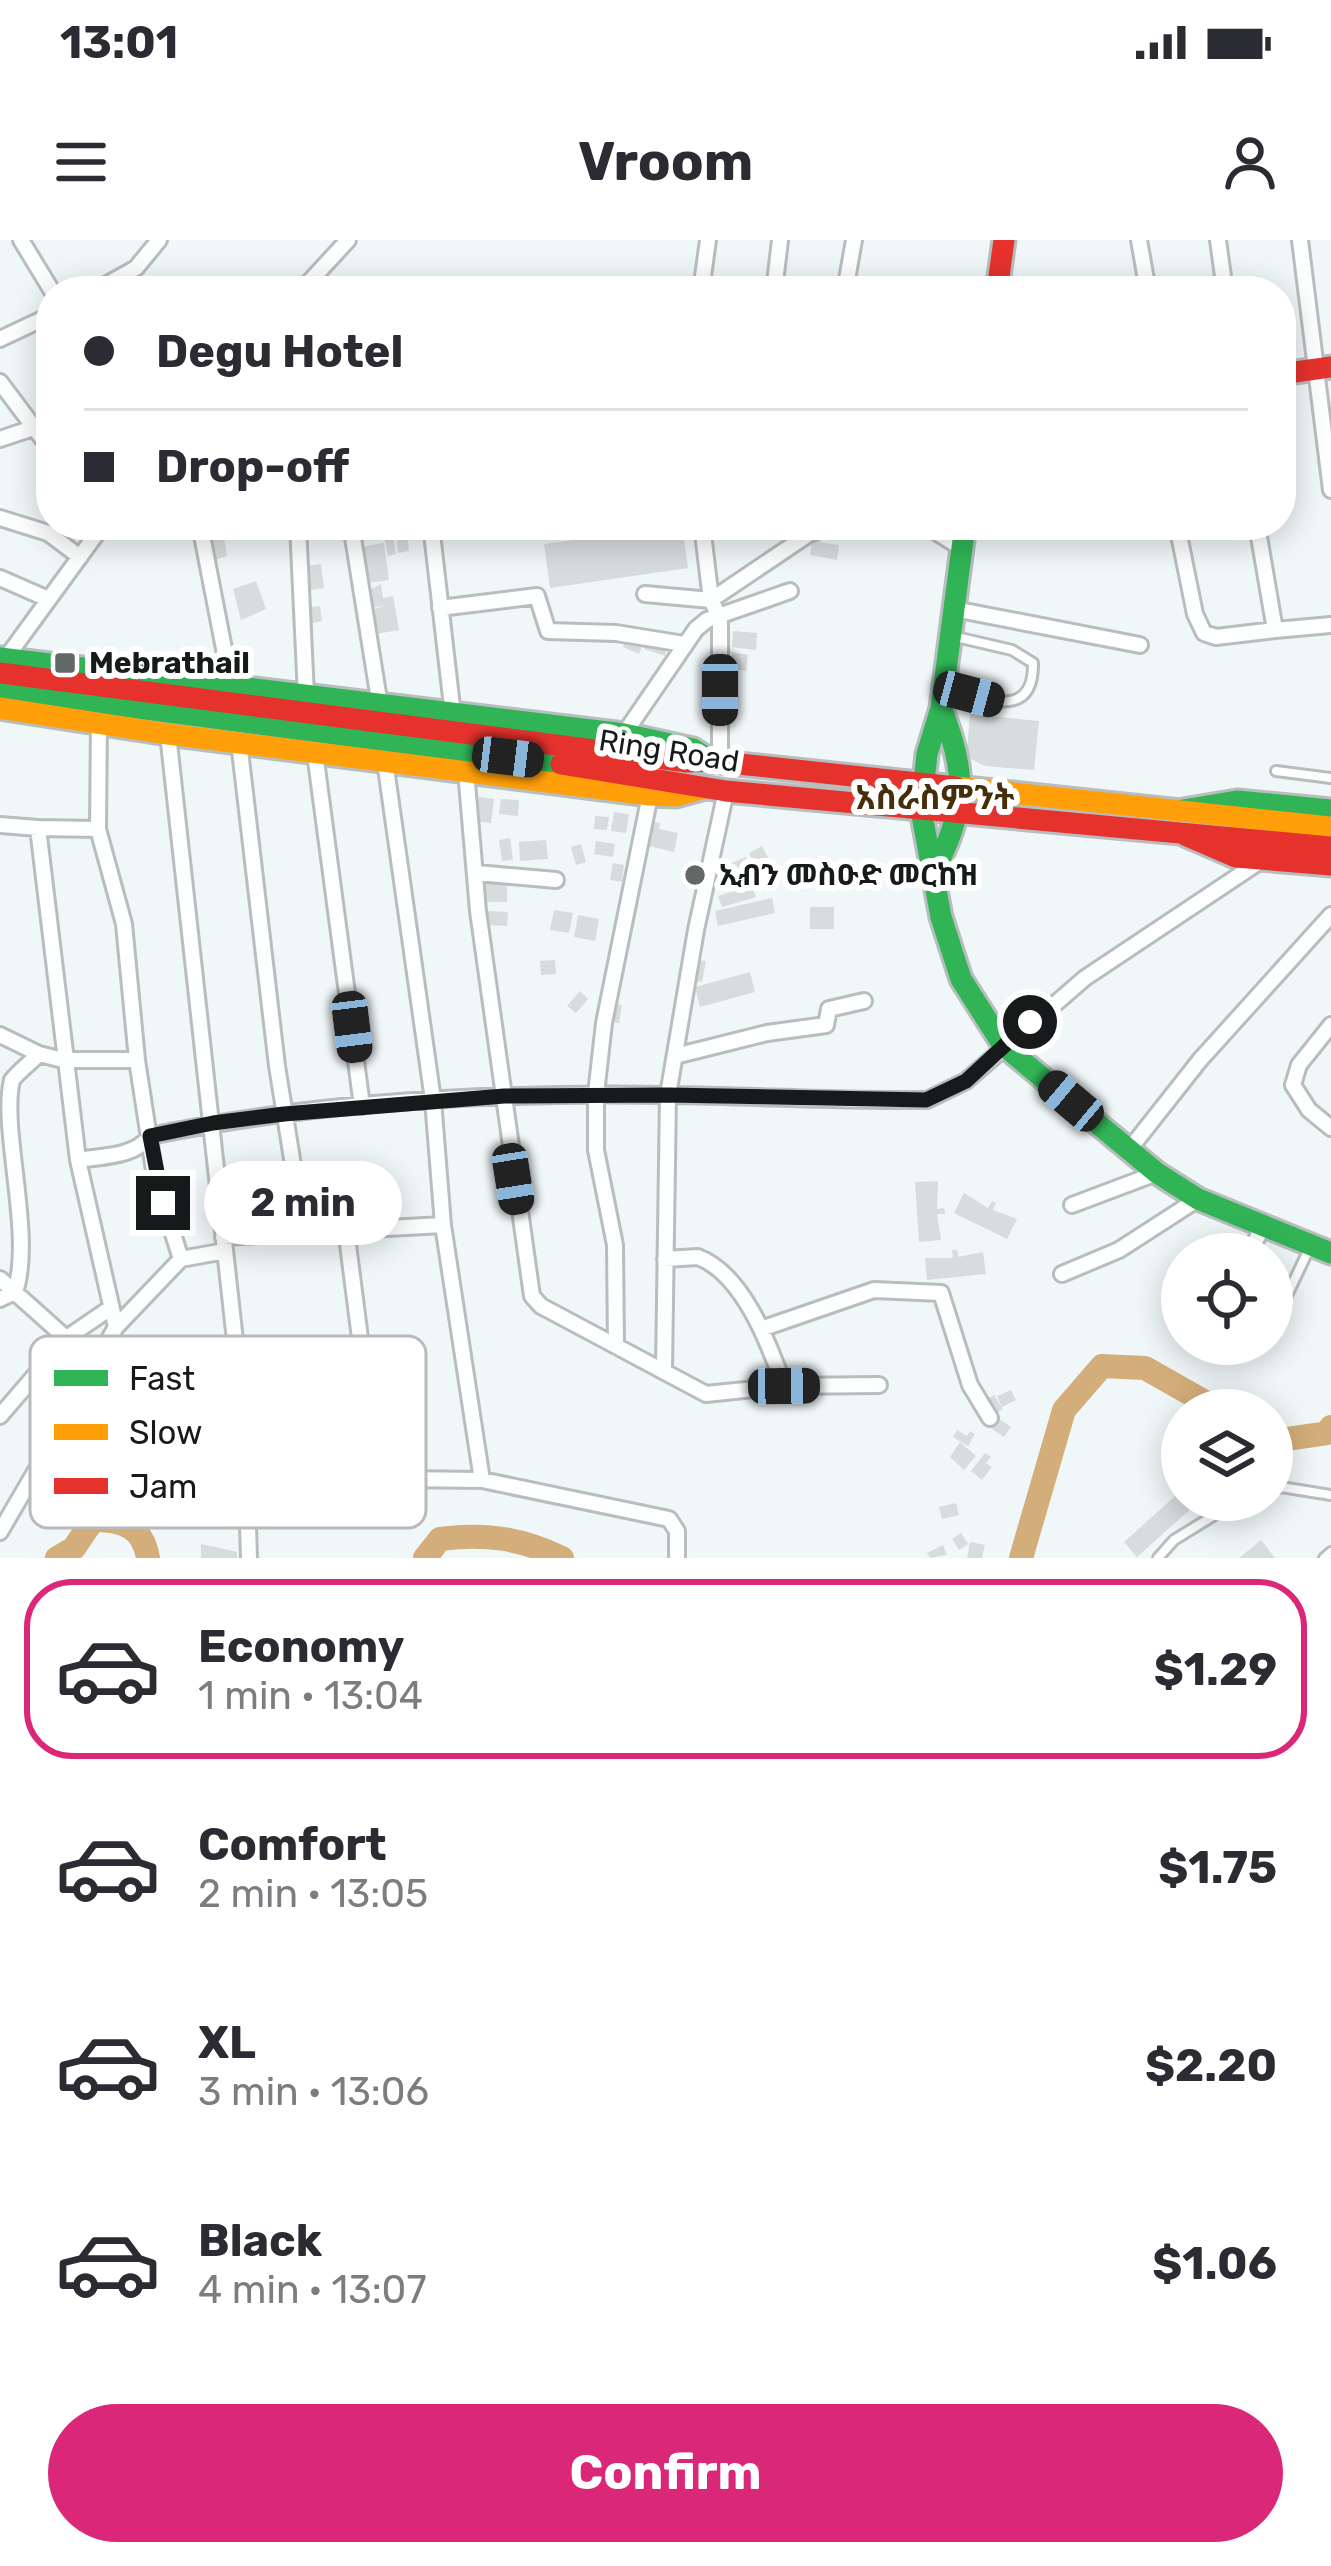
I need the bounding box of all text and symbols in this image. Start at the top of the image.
text: 13:01 [60,16,178,69]
icon: menu [48,129,114,195]
icon: person [1217,129,1283,195]
text: Vroom [578,130,753,194]
text: Degu Hotel [156,325,403,378]
text: Drop-off [156,440,349,493]
place label: Mebrathail [89,645,250,681]
marker: Mebrathail [52,650,78,676]
car [702,654,738,726]
car [930,667,1008,721]
street label: Ring Road [596,722,742,780]
car [470,735,546,779]
district label: አስራስምንት [856,778,1014,817]
place label: ኢብን መስዑድ መርከዝ [719,857,978,893]
marker: ኢብን መስዑድ መርከዝ [682,862,708,888]
car [330,989,374,1065]
route start [1003,995,1057,1049]
car [1032,1064,1110,1138]
car [490,1141,536,1217]
callout: 2 min [205,1161,403,1245]
route end [136,1176,190,1230]
text: 2 min [250,1180,356,1226]
map controls [1161,1233,1293,1521]
button: locate [1161,1233,1293,1365]
legend [30,1336,426,1528]
text: Fast [129,1359,195,1398]
car [748,1367,820,1405]
button: layers [1161,1389,1293,1521]
text: Slow [129,1413,203,1452]
text: Jam [129,1467,197,1506]
icon: car [54,1615,162,1723]
text: Economy [198,1620,404,1673]
text: $1.29 [1154,1643,1277,1696]
text: 1 min · 13:04 [198,1673,423,1719]
icon: car [54,1813,162,1921]
text: Comfort [198,1818,387,1871]
text: $1.75 [1158,1841,1277,1894]
text: 2 min · 13:05 [198,1871,428,1917]
icon: car [54,2011,162,2119]
text: XL [198,2016,256,2069]
text: $2.20 [1145,2039,1277,2092]
text: 3 min · 13:06 [198,2069,429,2115]
icon: car [54,2209,162,2317]
text: Black [198,2214,322,2267]
text: $1.06 [1152,2237,1277,2290]
text: 4 min · 13:07 [198,2267,426,2313]
button: Confirm [48,2404,1283,2542]

